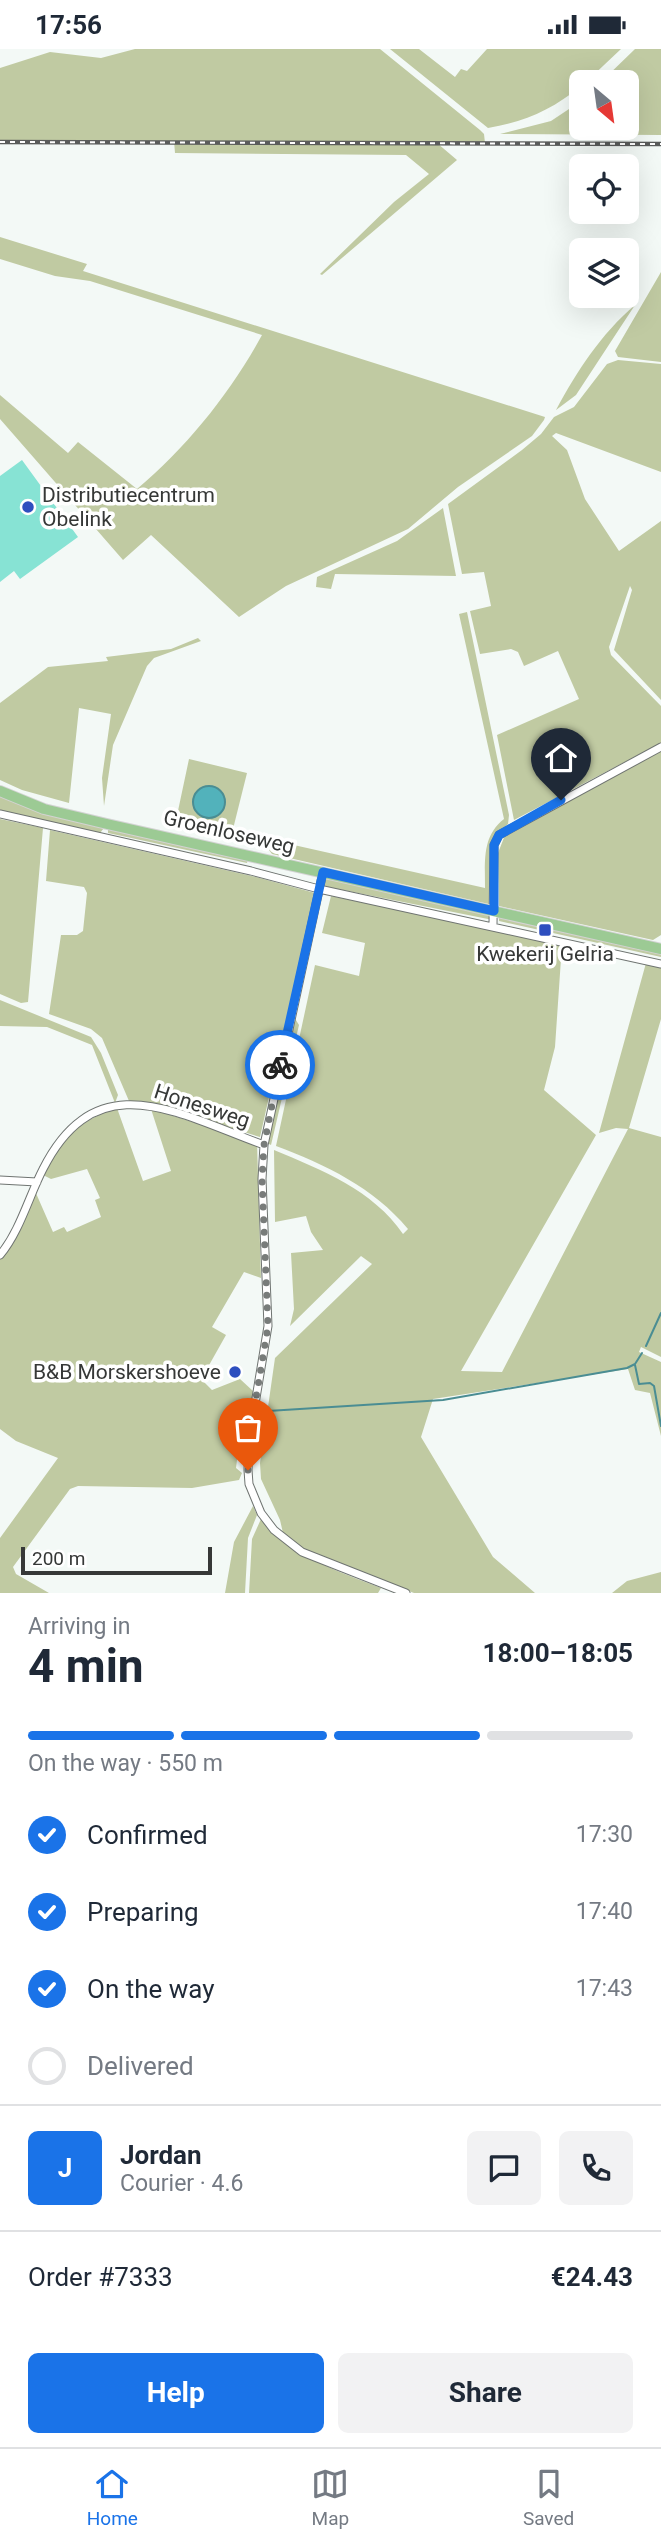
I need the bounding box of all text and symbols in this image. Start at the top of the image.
text: 17:56 [35,10,102,40]
north arrow [569,70,639,140]
map controls [569,70,639,308]
button: locate [569,154,639,224]
button: layers [569,238,639,308]
place label: Distributiecentrum Obelink [42,483,215,531]
marker: Distributiecentrum Obelink [20,499,36,515]
pin [531,728,591,800]
icon: home [542,739,580,777]
street label: Groenloseweg [161,805,297,859]
marker: Kwekerij Gelria [537,922,553,938]
place label: Kwekerij Gelria [476,942,614,966]
courier [245,1030,315,1100]
icon: bike [261,1046,299,1084]
street label: Honesweg [151,1079,253,1133]
place label: B&B Morskershoeve [33,1360,221,1384]
marker: B&B Morskershoeve [227,1364,243,1380]
pin [218,1398,278,1470]
icon: bag [229,1409,267,1447]
scale bar [21,1544,212,1576]
text: 200 m [32,1547,85,1570]
text: Arriving in [28,1613,131,1640]
text: 18:00–18:05 [483,1638,633,1668]
text: 4 min [28,1639,144,1693]
text: On the way · 550 m [28,1750,223,1777]
icon: check [28,1816,66,1854]
text: Confirmed [87,1820,208,1850]
text: 17:30 [576,1821,633,1848]
icon: check [28,1893,66,1931]
text: Preparing [87,1897,199,1927]
text: 17:40 [576,1898,633,1925]
icon: check [28,1970,66,2008]
text: On the way [87,1974,215,2004]
text: 17:43 [576,1975,633,2002]
text: Delivered [87,2051,194,2081]
button: chat [467,2131,541,2205]
button: phone [559,2131,633,2205]
text: Jordan [120,2140,202,2170]
text: J [58,2153,72,2183]
text: Courier · 4.6 [120,2170,243,2197]
text: Order #7333 [28,2262,173,2292]
text: €24.43 [551,2262,633,2292]
button: Help [28,2353,324,2433]
button: Share [338,2353,633,2433]
tab: Home [87,2465,138,2530]
tab: Map [311,2465,349,2530]
tab: Saved [523,2465,574,2530]

